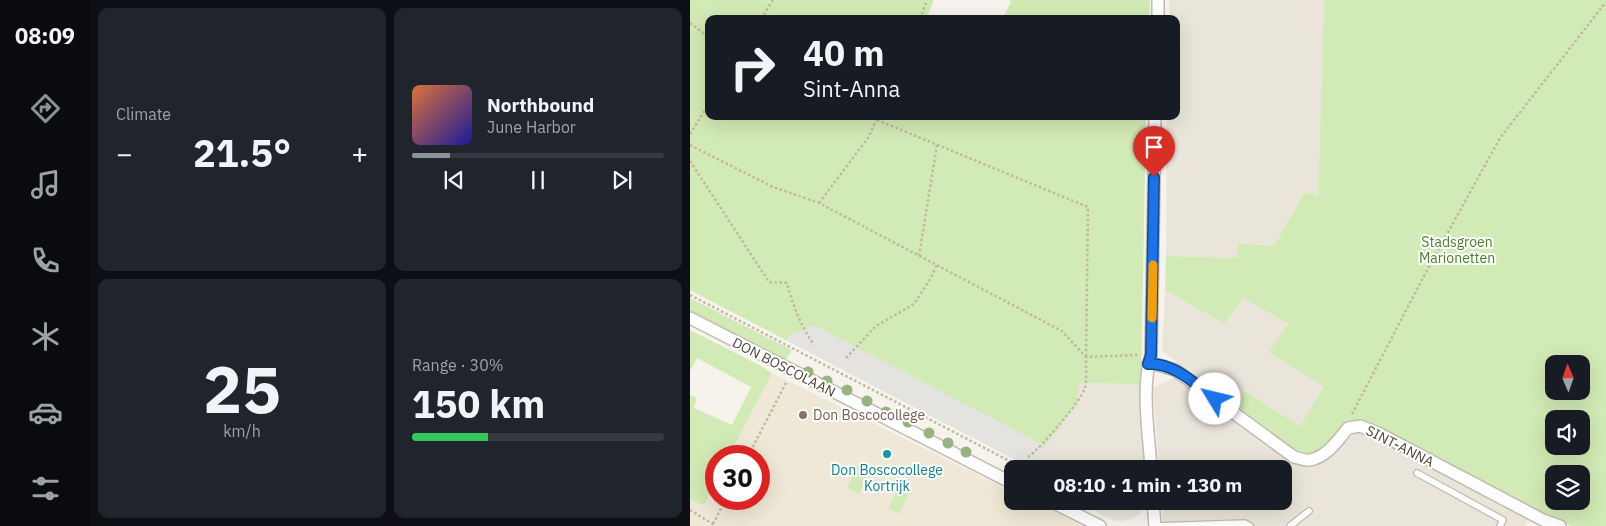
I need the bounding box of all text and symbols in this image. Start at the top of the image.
text: 08:09 [15,21,75,50]
text: 40 m [803,30,885,76]
icon: right [720,35,785,100]
text: Sint-Anna [803,74,900,103]
icon: directions [28,91,63,126]
text: Northbound [487,93,594,117]
text: Climate [116,104,171,124]
text: June Harbor [487,117,576,137]
pin [1133,126,1175,177]
text: 21.5° [193,128,291,177]
icon: arrive [1140,133,1168,161]
text: − [116,135,133,172]
text: + [351,135,368,172]
icon: previous [440,166,468,194]
icon: pause [524,166,552,194]
icon: next [608,166,636,194]
icon: music [28,167,63,202]
park label: Stadsgroen Marionetten [1419,233,1495,267]
icon: phone [28,243,63,278]
icon: climate [28,319,63,354]
street label: DON BOSCOLAAN [729,333,839,401]
text: 25 [203,346,281,431]
text: Range · 30% [412,355,504,375]
north arrow [1545,355,1590,400]
map controls [1545,355,1590,510]
position arrow [1188,372,1240,424]
text: 150 km [412,379,545,428]
icon: car [28,395,63,430]
place label: Don Boscocollege [813,406,925,424]
marker: Don Boscocollege [797,409,809,421]
button: sound [1545,410,1590,455]
text: km/h [223,421,261,441]
street label: SINT-ANNA [1363,421,1437,471]
speed limit sign: 30 [705,445,770,510]
marker: Don Boscocollege Kortrijk [881,448,893,460]
place label: Don Boscocollege Kortrijk [831,461,943,495]
button: layers [1545,465,1590,510]
icon: filters [28,471,63,506]
text: 08:10 · 1 min · 130 m [1054,473,1242,497]

